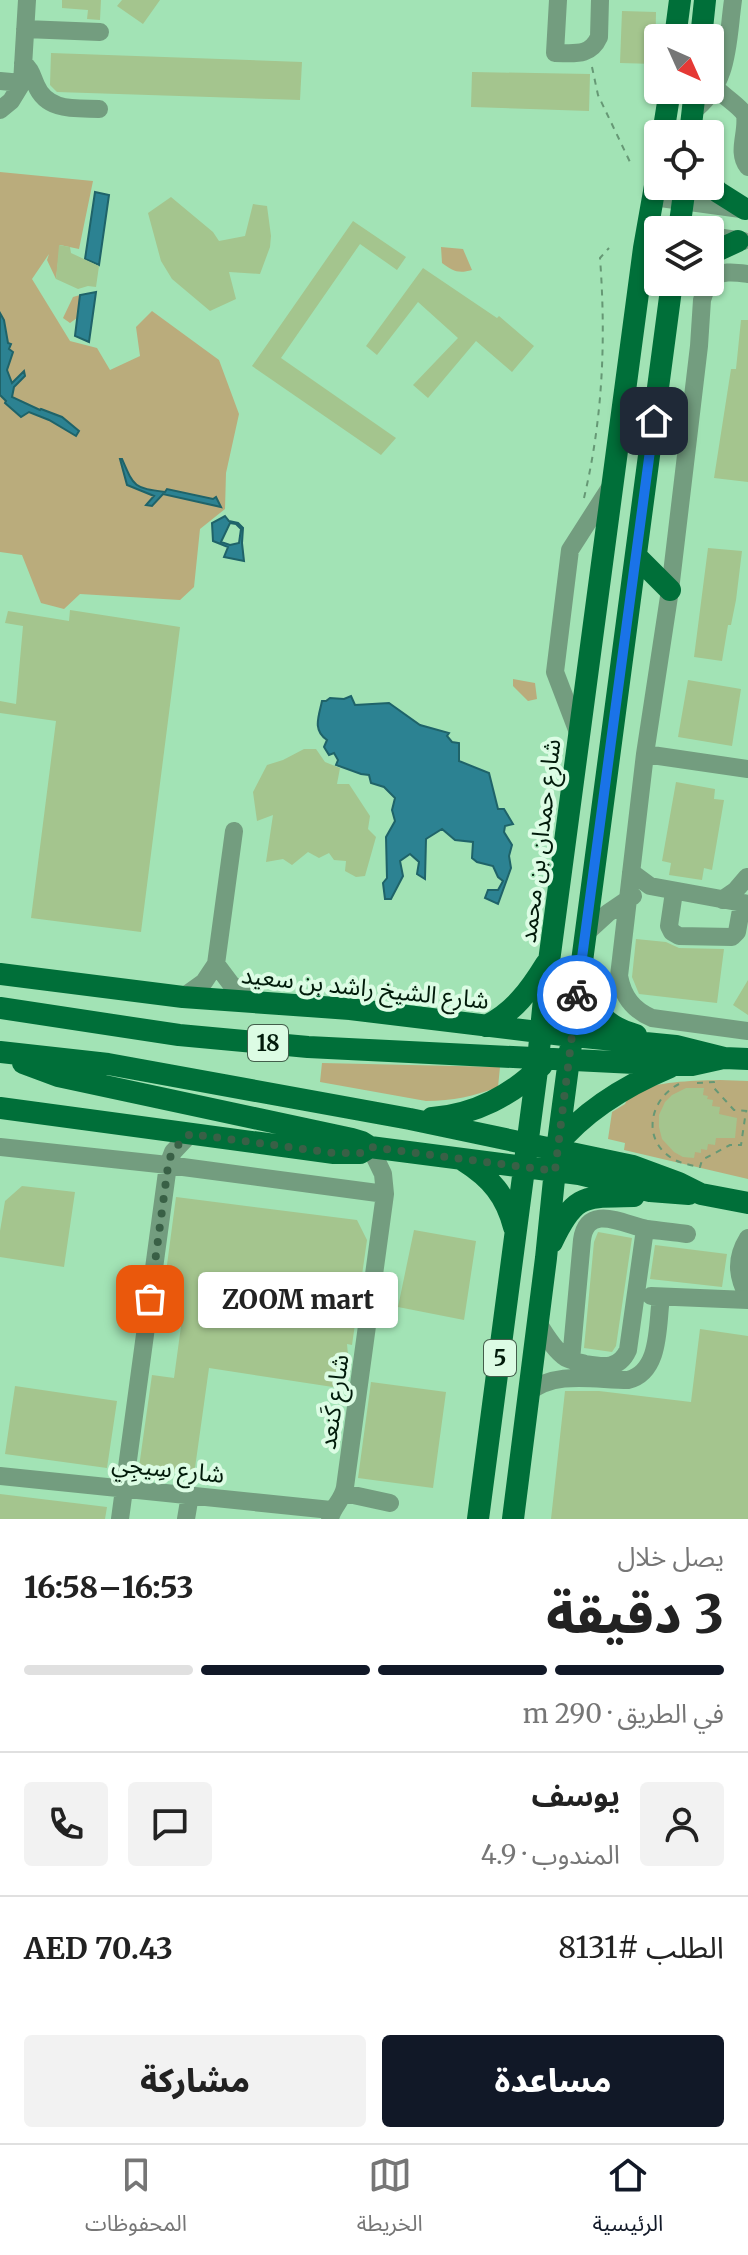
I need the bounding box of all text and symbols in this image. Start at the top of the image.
north arrow [644,24,724,104]
map controls [644,24,724,296]
button: locate [644,120,724,200]
button: layers [644,216,724,296]
pin [620,387,688,455]
icon: home [632,399,676,443]
street label: شارع حمدان بن محمد [512,737,569,945]
courier [537,955,617,1035]
street label: شارع الشيخ راشد بن سعيد [239,959,490,1018]
icon: bike [555,973,599,1017]
road number: 18 [248,1025,288,1061]
pin [116,1265,184,1333]
callout: ZOOM mart [198,1271,398,1327]
icon: bag [128,1277,172,1321]
text: ZOOM mart [222,1283,374,1316]
road number: 5 [484,1340,516,1376]
street label: شارع كَنعد [311,1352,358,1452]
street label: شارع سِيجِي [110,1447,226,1493]
text: يصل خلال [617,1540,724,1573]
text: 16:53–16:58 [24,1568,194,1606]
text: 3 دقيقة [546,1582,724,1647]
text: في الطريق · 290 m [523,1697,724,1730]
text: يوسف [532,1776,620,1814]
button: phone [24,1782,108,1866]
button: chat [128,1782,212,1866]
button: person [640,1782,724,1866]
text: المندوب · 4.9 [481,1838,620,1871]
text: الطلب #8131 [558,1928,724,1966]
text: AED 70.43 [24,1929,173,1967]
button: مشاركة [24,2035,366,2127]
button: مساعدة [382,2035,724,2127]
tab: المحفوظات [85,2153,187,2247]
tab: الخريطة [357,2153,423,2247]
tab: الرئيسية [592,2153,663,2247]

